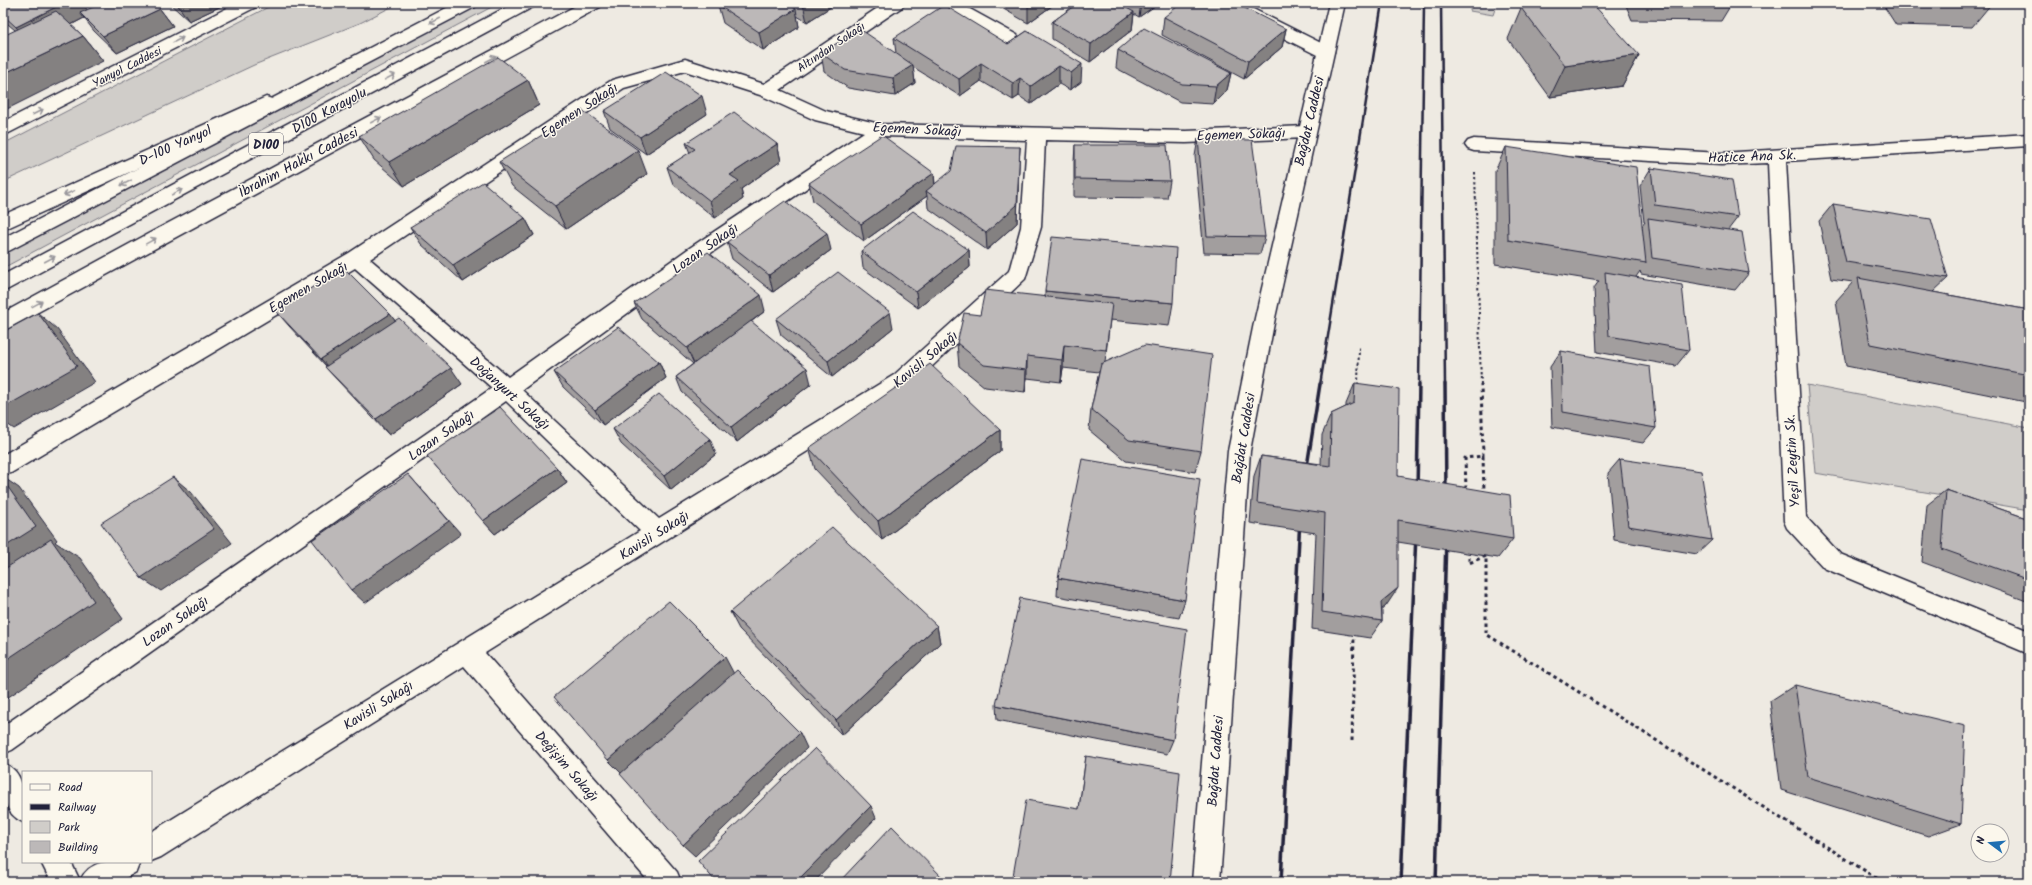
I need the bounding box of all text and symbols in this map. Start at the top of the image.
street label: Altından Sokağı [793,17,869,77]
one-way arrow [429,18,441,25]
one-way arrow [172,36,184,43]
street label: Yanyol Caddesi [89,41,166,93]
one-way arrow [485,55,497,62]
one-way arrow [384,73,396,80]
street label: Bağdat Caddesi [1289,74,1331,168]
street label: Egemen Sokağı [536,77,623,144]
street label: D100 Karayolu [288,82,371,140]
one-way arrow [31,108,43,116]
one-way arrow [370,116,382,124]
street label: Egemen Sokağı [872,117,962,143]
street label: D-100 Yanyol [135,120,216,172]
street label: İbrahim Hakkı Caddesi [234,122,363,204]
street label: Egemen Sokağı [1196,122,1286,148]
road number: D100 [249,133,283,155]
street label: Hatice Ana Sk. [1708,144,1797,170]
one-way arrow [121,179,133,187]
one-way arrow [171,187,183,195]
one-way arrow [63,190,75,197]
street label: Lozan Sokağı [668,218,744,280]
one-way arrow [145,237,157,245]
one-way arrow [44,255,56,262]
street label: Egemen Sokağı [265,256,353,320]
one-way arrow [31,300,43,308]
street label: Kavisli Sokağı [888,326,963,394]
street label: Doğanyurt Sokağı [464,351,555,436]
street label: Bağdat Caddesi [1226,391,1262,485]
street label: Lozan Sokağı [404,405,480,467]
street label: Yeşil Zeytin Sk. [1780,414,1806,508]
street label: Kavisli Sokağı [615,505,694,566]
street label: Lozan Sokağı [138,591,214,653]
street label: Kavisli Sokağı [339,675,418,736]
street label: Bağdat Caddesi [1202,714,1230,807]
street label: Değişim Sokağı [529,726,604,808]
legend [22,771,152,863]
text: Road [58,778,83,797]
text: Railway [58,798,96,817]
text: Park [58,818,80,837]
north arrow [1970,823,2010,863]
text: N [1972,835,1991,846]
text: Building [58,838,98,857]

